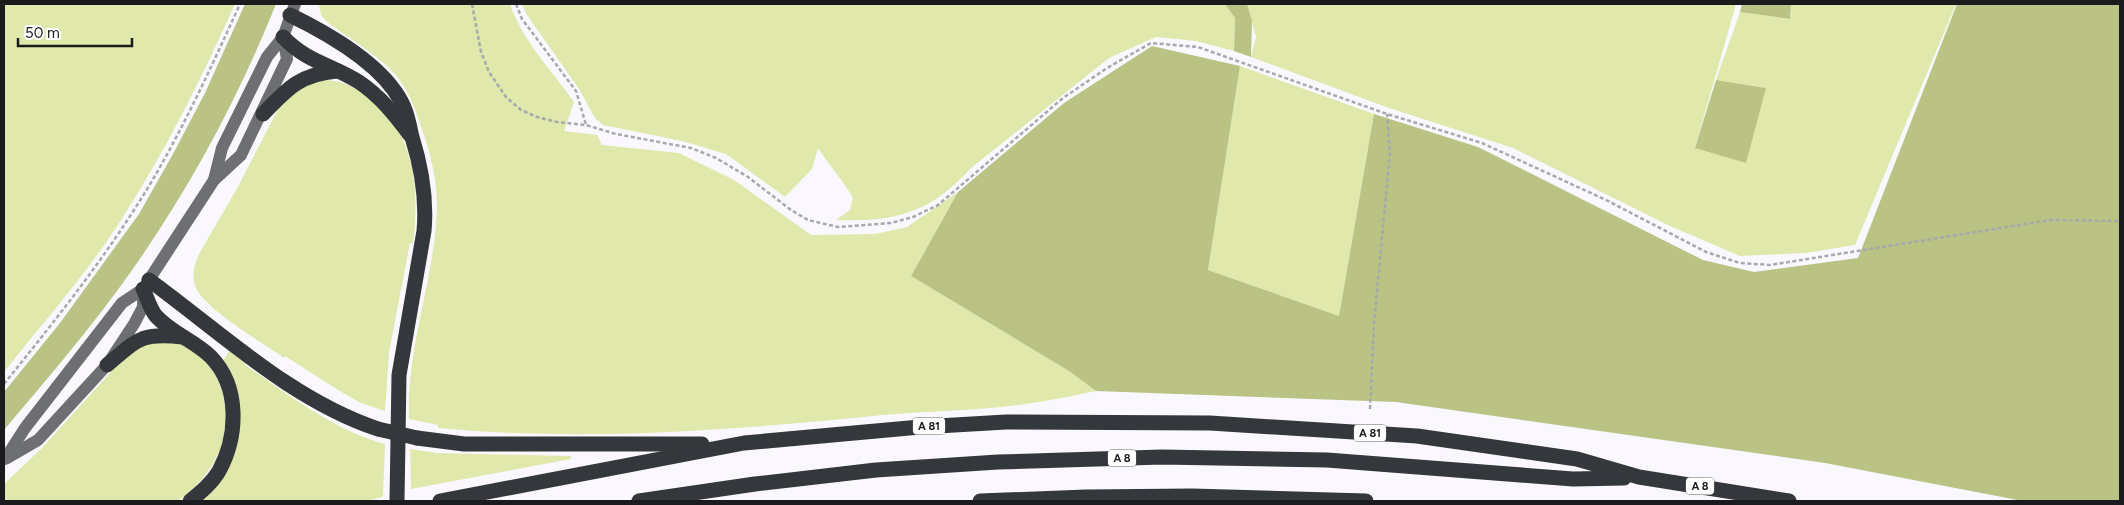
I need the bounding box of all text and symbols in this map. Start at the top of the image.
scale bar [18,15,131,47]
text: 50 m [25,24,60,42]
road number: A 81 [913,418,945,434]
road number: A 81 [1354,424,1386,442]
road number: A 8 [1108,449,1136,466]
road number: A 8 [1686,478,1714,494]

